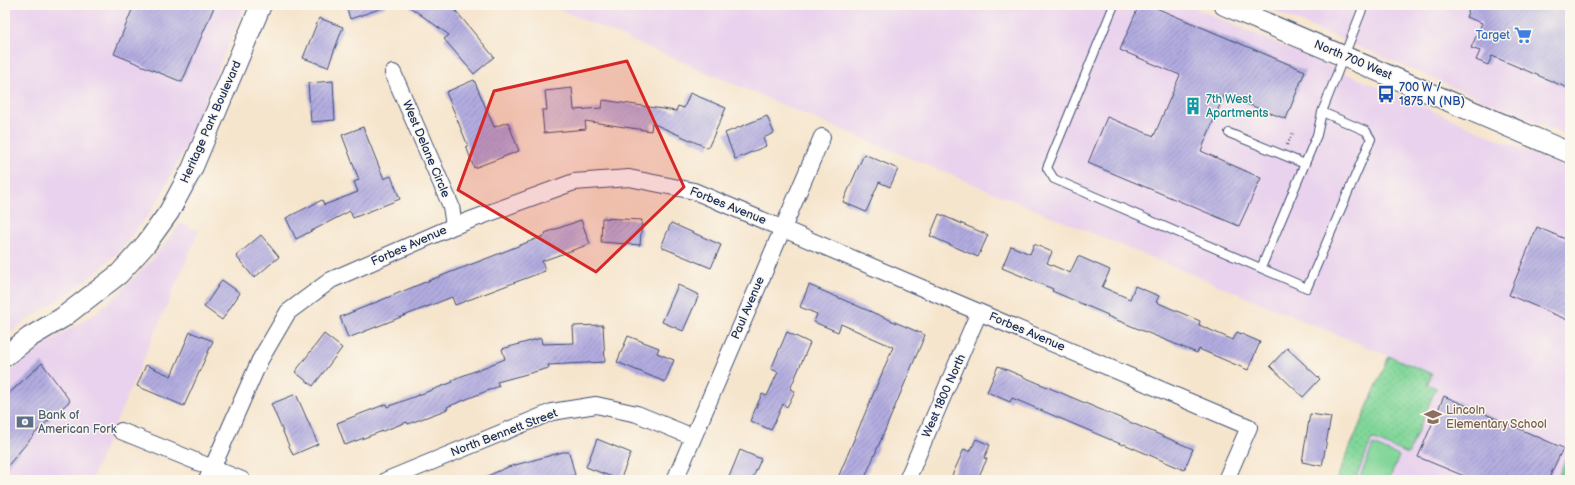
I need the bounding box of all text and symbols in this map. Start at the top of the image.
supermarket icon: Target [1513,25,1533,45]
place label: Target [1475,28,1510,43]
street label: North 700 West [1312,37,1395,83]
street label: Heritage Park Boulevard [177,58,245,186]
place label: 700 W / 1875 N (NB) [1399,80,1465,109]
bus stop icon: 700 W / 1875 N (NB) [1376,84,1396,104]
place label: 7th West Apartments [1206,92,1269,121]
building icon: 7th West Apartments [1183,96,1203,116]
street label: West Delane Circle [399,98,453,200]
street label: Forbes Avenue [688,184,768,228]
street label: Forbes Avenue [369,223,449,269]
street label: Paul Avenue [728,274,768,342]
street label: Forbes Avenue [987,309,1067,355]
street label: West 1800 North [919,352,969,440]
place label: Lincoln Elementary School [1446,403,1547,432]
street label: North Bennett Street [448,406,560,460]
school or university icon: Lincoln Elementary School [1423,407,1443,427]
place label: Bank of American Fork [38,408,117,437]
bank icon: Bank of American Fork [15,412,35,432]

